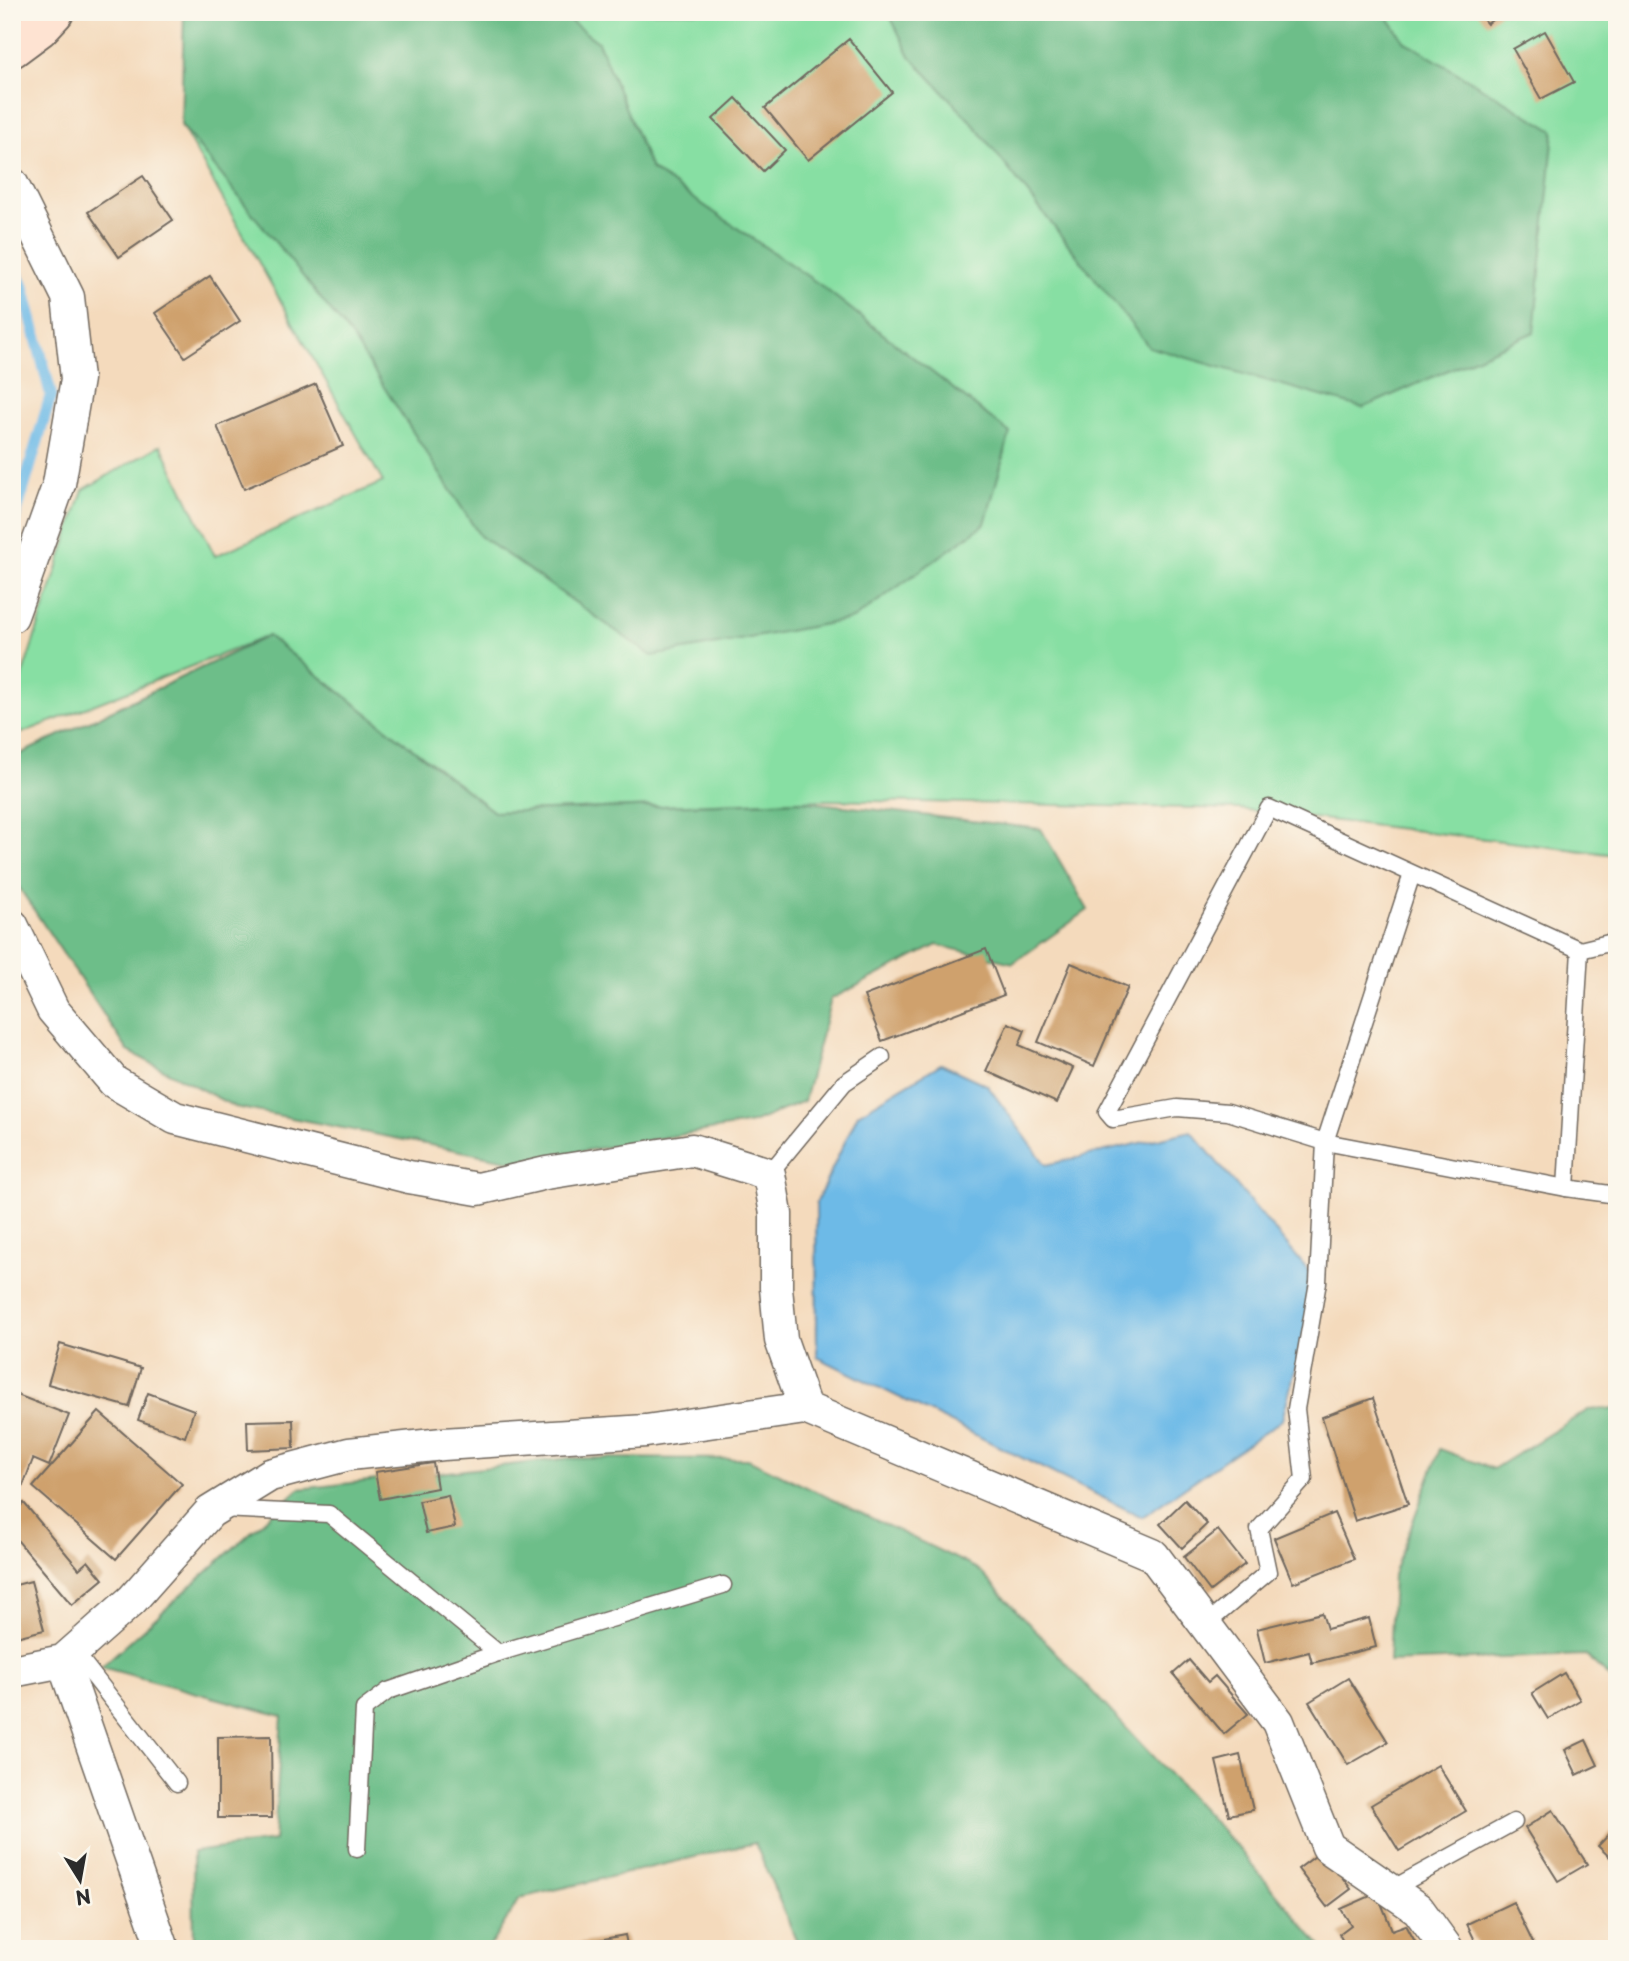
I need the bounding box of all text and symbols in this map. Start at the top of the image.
north arrow [46,1846,116,1916]
text: N [73,1882,93,1913]

